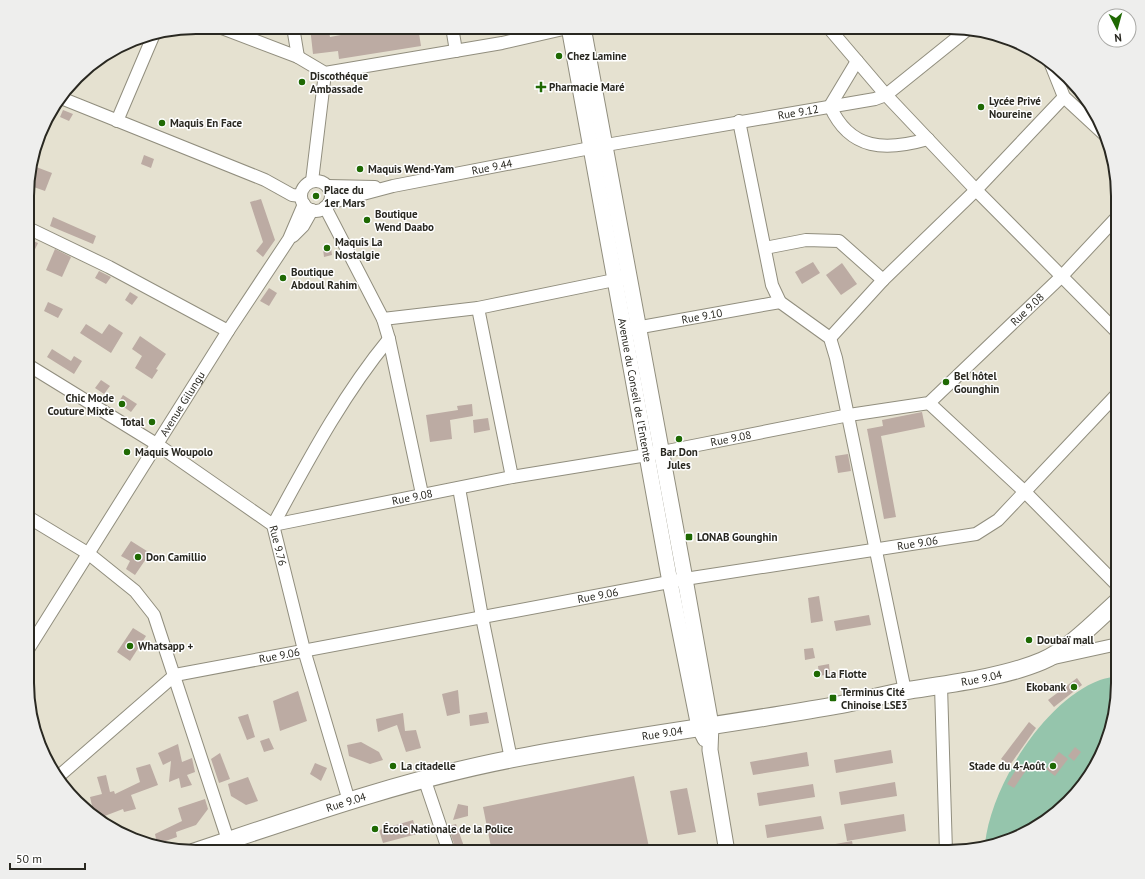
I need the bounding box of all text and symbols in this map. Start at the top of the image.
north arrow [1097,8,1137,48]
text: N [1114,31,1122,45]
place label: Chez Lamine [567,49,627,63]
marker: Chez Lamine [554,51,564,61]
place label: Discothéque Ambassade [310,69,368,96]
marker: Discothéque Ambassade [297,77,307,87]
place label: Pharmacie Maré [549,80,625,94]
marker: Pharmacie Maré [536,82,546,92]
place label: Lycée Privé Noureine [989,94,1041,121]
street label: Rue 9.12 [777,102,820,123]
marker: Lycée Privé Noureine [976,102,986,112]
place label: Maquis En Face [170,116,243,130]
marker: Maquis En Face [157,118,167,128]
street label: Rue 9.44 [470,156,514,178]
place label: Maquis Wend-Yam [368,162,454,176]
marker: Maquis Wend-Yam [355,164,365,174]
place label: Place du 1er Mars [324,183,366,210]
marker: Place du 1er Mars [311,191,321,201]
place label: Boutique Wend Daabo [375,207,434,234]
marker: Boutique Wend Daabo [362,215,372,225]
place label: Maquis La Nostalgie [335,235,383,262]
marker: Maquis La Nostalgie [322,243,332,253]
place label: Boutique Abdoul Rahim [291,265,357,292]
marker: Boutique Abdoul Rahim [278,273,288,283]
street label: Rue 9.08 [1007,290,1047,329]
street label: Rue 9.10 [680,306,723,327]
street label: Avenue du Conseil de l'Entente [615,317,655,463]
street label: Avenue Gilungu [157,369,208,439]
place label: Bel hôtel Gounghin [954,369,999,396]
marker: Bel hôtel Gounghin [941,377,951,387]
place label: Chic Mode Couture Mixte [48,391,114,418]
marker: Chic Mode Couture Mixte [117,399,127,409]
place label: Total [121,415,145,429]
marker: Total [147,417,157,427]
street label: Rue 9.08 [709,428,752,449]
marker: Bar Don Jules [674,434,684,444]
place label: Maquis Woupolo [135,445,213,459]
place label: Bar Don Jules [660,445,698,472]
marker: Maquis Woupolo [122,447,132,457]
street label: Rue 9.08 [391,486,434,508]
street label: Rue 9.76 [266,524,290,567]
place label: LONAB Gounghin [697,530,777,544]
marker: LONAB Gounghin [684,532,694,542]
street label: Rue 9.06 [896,533,939,553]
place label: Don Camillio [146,550,206,564]
marker: Don Camillio [133,552,143,562]
street label: Rue 9.06 [576,585,619,606]
place label: Doubaï mall [1037,633,1095,647]
marker: Doubaï mall [1024,635,1034,645]
place label: Whatsapp + [138,639,194,653]
marker: Whatsapp + [125,641,135,651]
street label: Rue 9.06 [258,645,301,666]
place label: La Flotte [825,667,867,681]
street label: Rue 9.04 [960,667,1003,689]
marker: La Flotte [812,669,822,679]
place label: Ekobank [1026,680,1067,694]
marker: Ekobank [1069,682,1079,692]
place label: Terminus Cité Chinoise LSE3 [841,685,907,712]
marker: Terminus Cité Chinoise LSE3 [828,693,838,703]
street label: Rue 9.04 [641,723,684,743]
place label: La citadelle [401,759,456,773]
place label: Stade du 4-Août [969,759,1045,773]
marker: La citadelle [388,761,398,771]
marker: Stade du 4-Août [1048,761,1058,771]
street label: Rue 9.04 [324,789,368,815]
place label: École Nationale de la Police [383,822,514,836]
marker: École Nationale de la Police [370,824,380,834]
scale bar [10,845,85,871]
text: 50 m [16,851,42,866]

